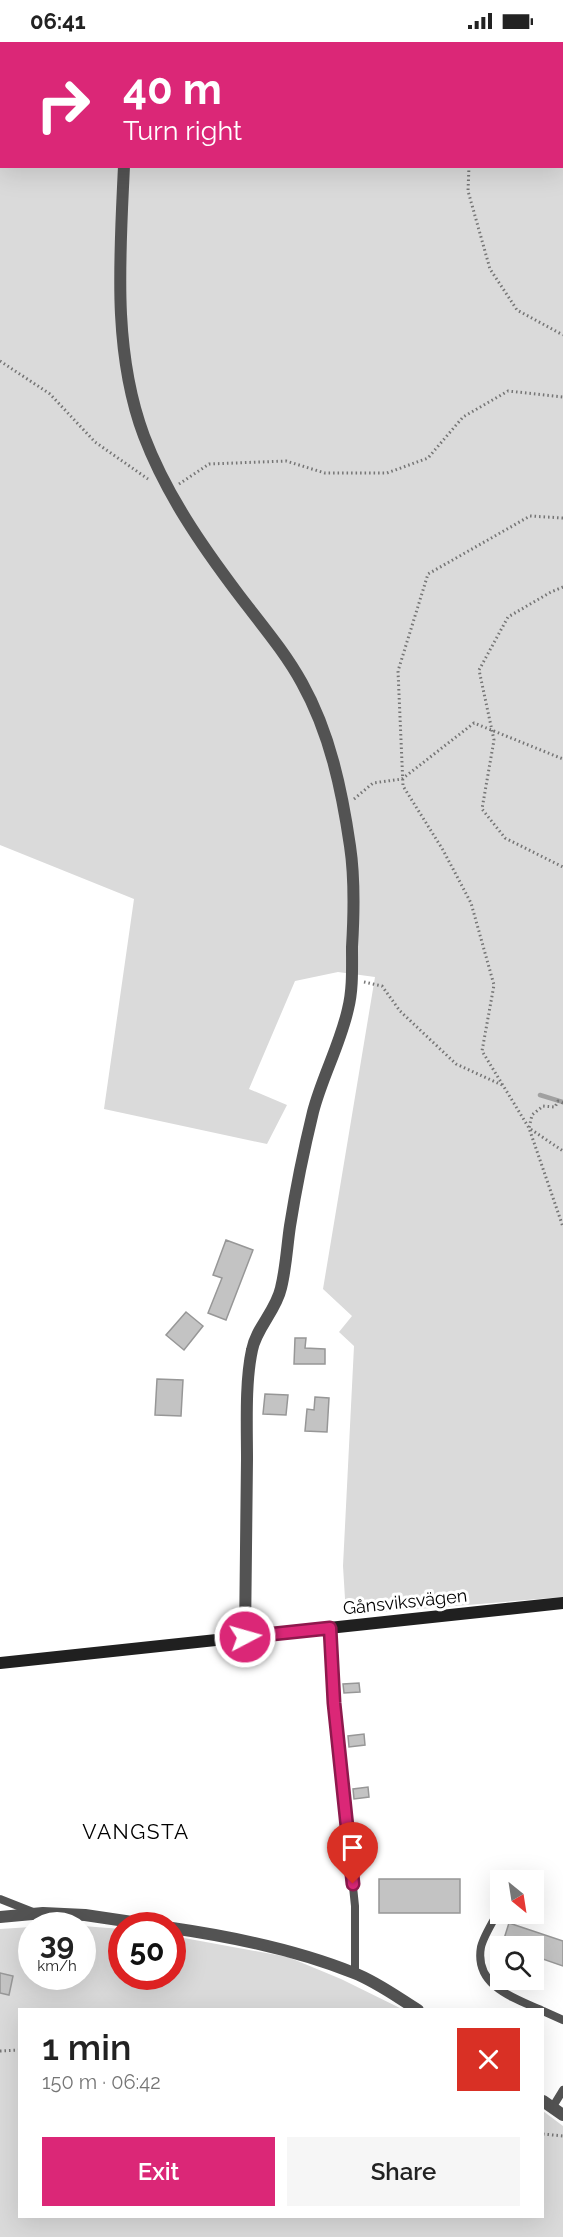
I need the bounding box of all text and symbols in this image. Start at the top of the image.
text: 06:41 [30,8,86,34]
text: 40 m [123,65,222,114]
icon: right [24,66,102,144]
text: Turn right [123,115,242,146]
street label: Gånsviksvägen [342,1585,468,1618]
position arrow [213,1605,277,1669]
district label: VANGSTA [82,1819,190,1844]
pin [327,1822,378,1884]
icon: arrive [336,1831,369,1864]
north arrow [490,1870,544,1924]
map controls [490,1870,544,1990]
speed limit sign: 50 [108,1912,186,1990]
text: 39 [40,1926,74,1961]
button: search [490,1936,544,1990]
text: km/h [37,1957,77,1975]
text: 1 min [42,2026,131,2068]
button: close [457,2028,520,2091]
text: 150 m · 06:42 [42,2070,161,2094]
button: Exit [42,2137,275,2206]
button: Share [287,2137,520,2206]

